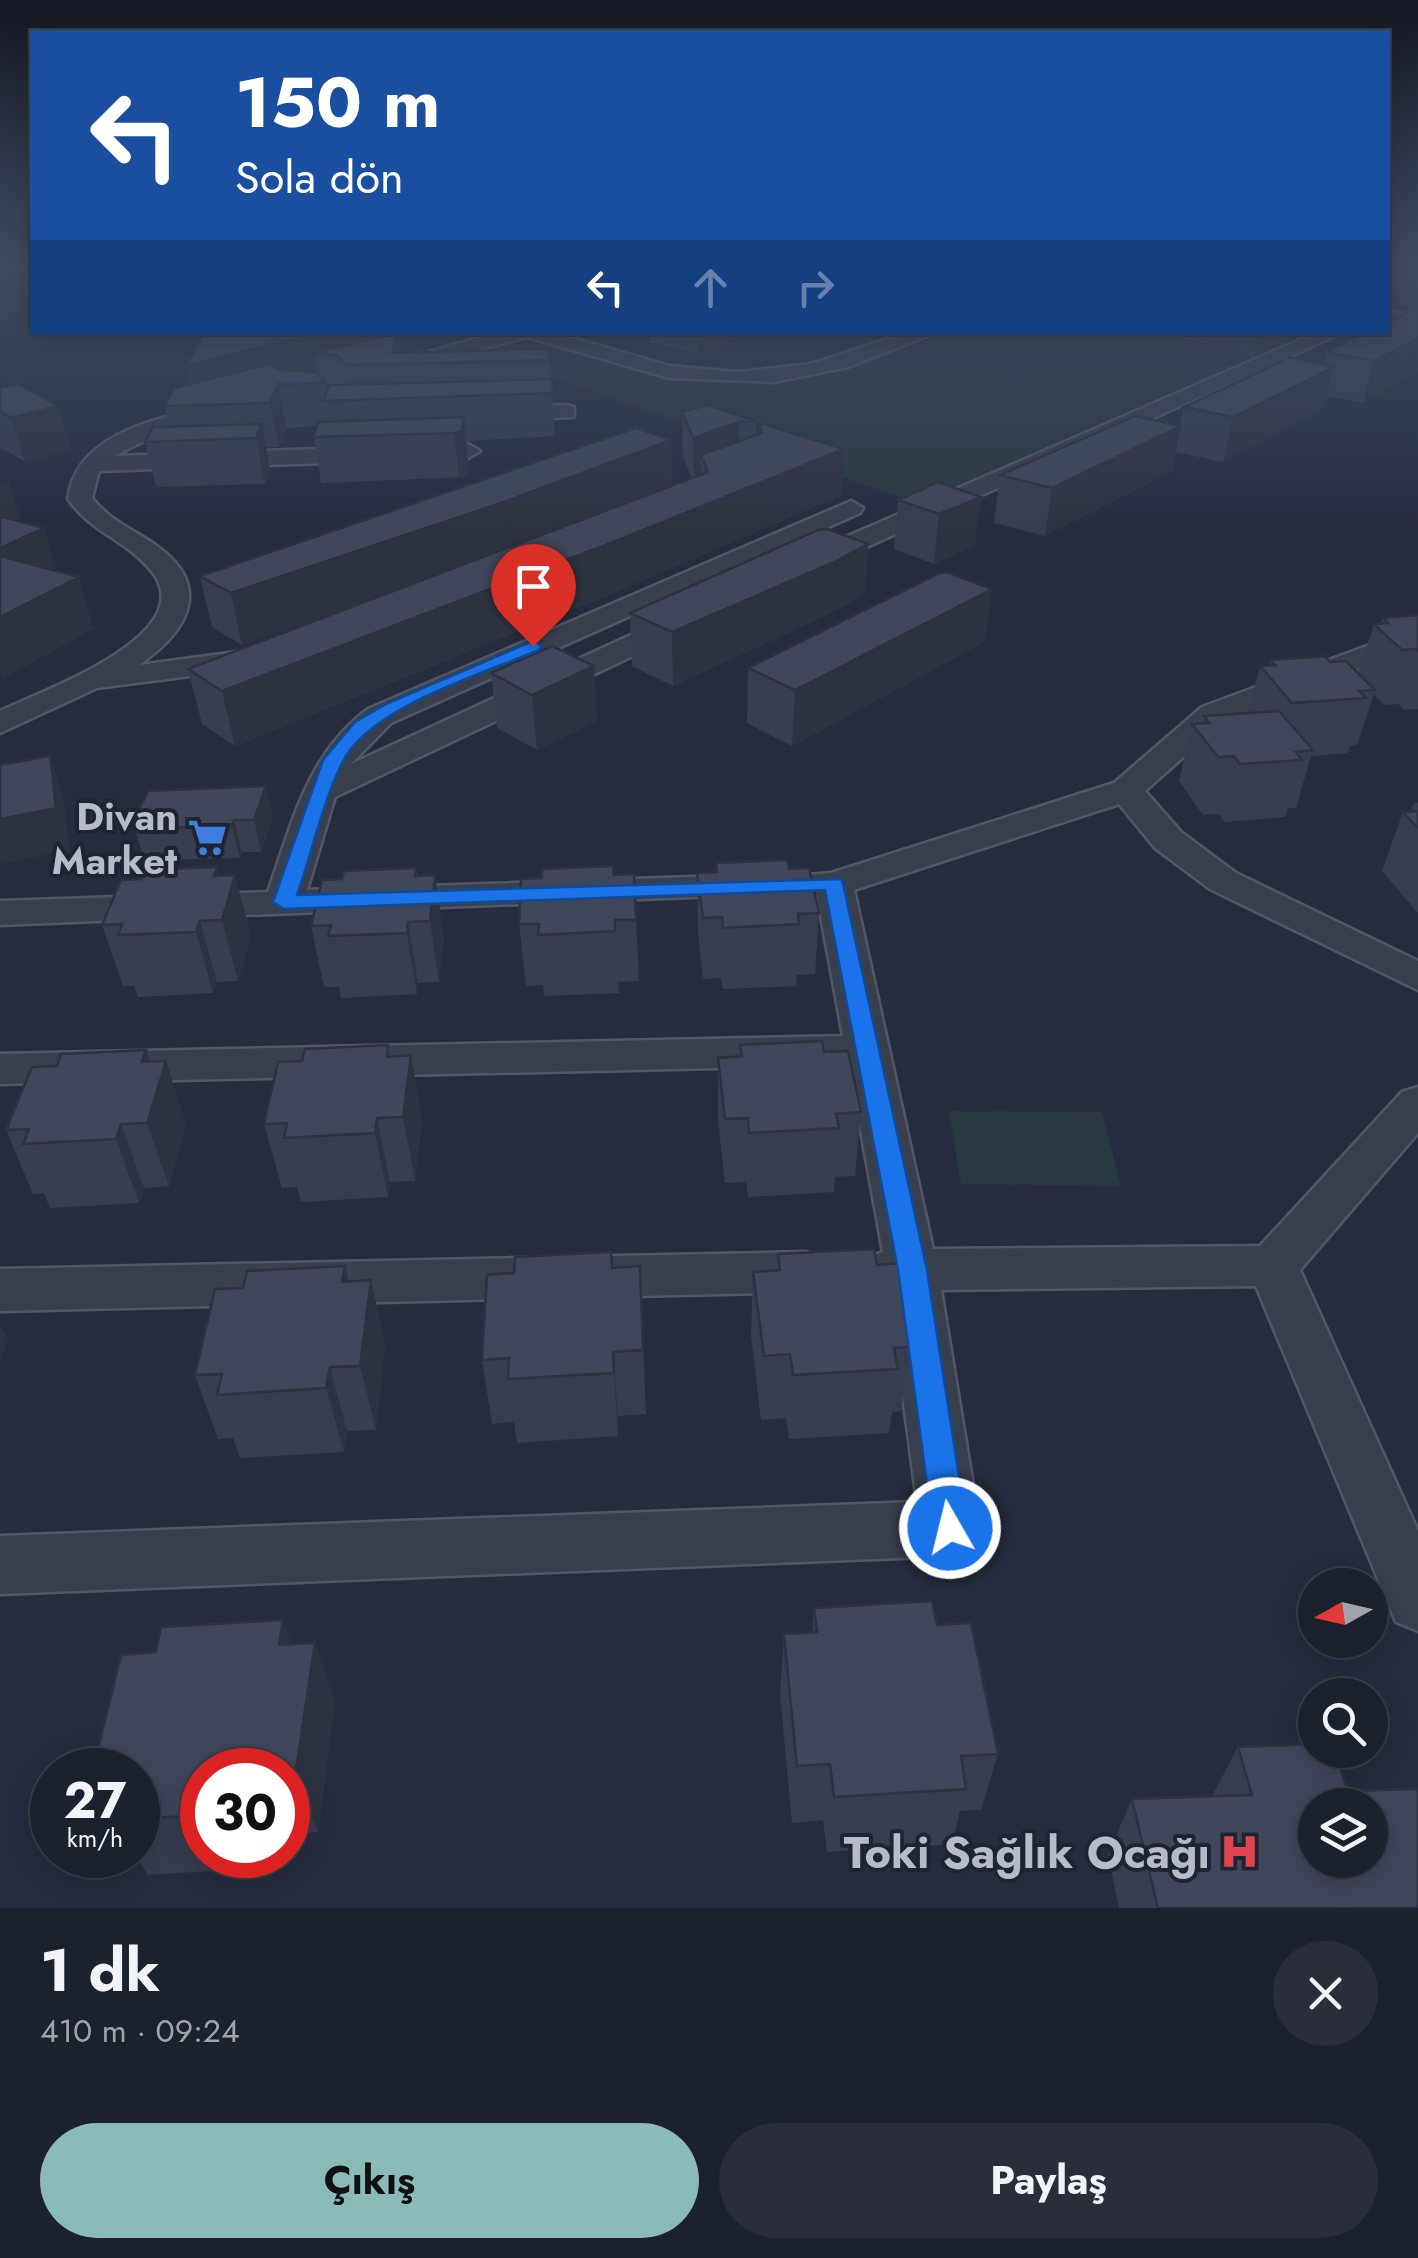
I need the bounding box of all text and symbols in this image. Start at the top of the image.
text: 150 m [235,52,441,153]
icon: left [70,70,200,200]
text: Sola dön [235,145,404,210]
icon: left [578,260,633,315]
icon: ahead [683,260,738,315]
icon: right [788,260,843,315]
pin [491,544,576,647]
icon: arrive [506,559,561,614]
place label: Divan Market [52,789,177,888]
supermarket icon: Divan Market [186,817,228,859]
position arrow [898,1476,1002,1580]
north arrow [1298,1568,1388,1658]
map controls [1298,1568,1388,1878]
button: search [1298,1678,1388,1768]
speed limit sign: 30 [180,1748,310,1878]
text: 27 [64,1764,126,1837]
button: layers [1298,1788,1388,1878]
text: km/h [67,1820,123,1856]
place label: Toki Sağlık Ocağı [844,1820,1210,1885]
hospital icon: Toki Sağlık Ocağı [1219,1831,1261,1873]
text: 1 dk [40,1927,160,2014]
button: close [1273,1941,1378,2046]
text: 410 m · 09:24 [40,2008,240,2054]
button: Çıkış [40,2123,699,2238]
button: Paylaş [719,2123,1378,2238]

